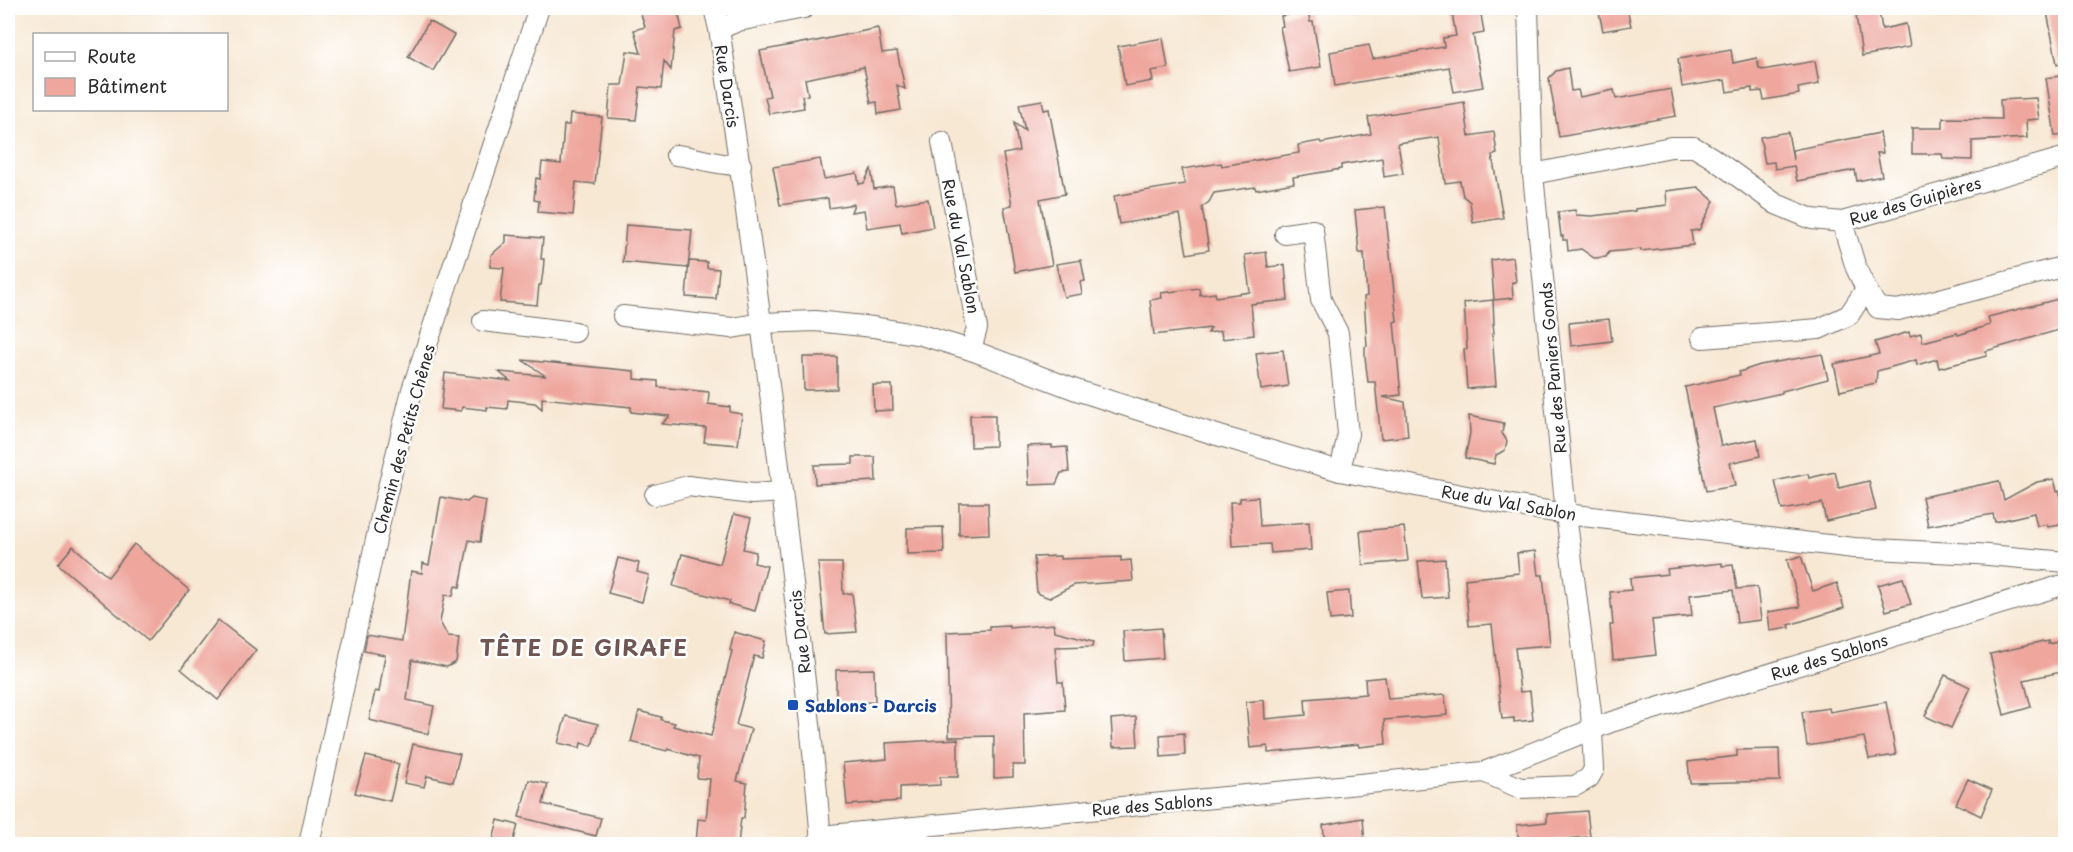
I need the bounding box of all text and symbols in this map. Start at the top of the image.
legend [33,33,228,111]
text: Route [87,42,137,69]
street label: Rue Darcis [710,43,746,129]
text: Bâtiment [87,72,167,99]
street label: Rue des Guipières [1846,170,1984,230]
street label: Rue du Val Sablon [937,177,987,315]
street label: Rue des Paniers Gonds [1533,281,1571,455]
street label: Chemin des Petits Chênes [366,341,440,537]
street label: Rue du Val Sablon [1440,478,1578,526]
street label: Rue Darcis [782,589,816,675]
street label: Rue des Sablons [1767,627,1891,685]
district label: TÊTE DE GIRAFE [480,630,688,663]
place label: Sablons - Darcis [805,693,937,717]
marker: Sablons - Darcis [786,698,800,712]
street label: Rue des Sablons [1091,787,1213,821]

